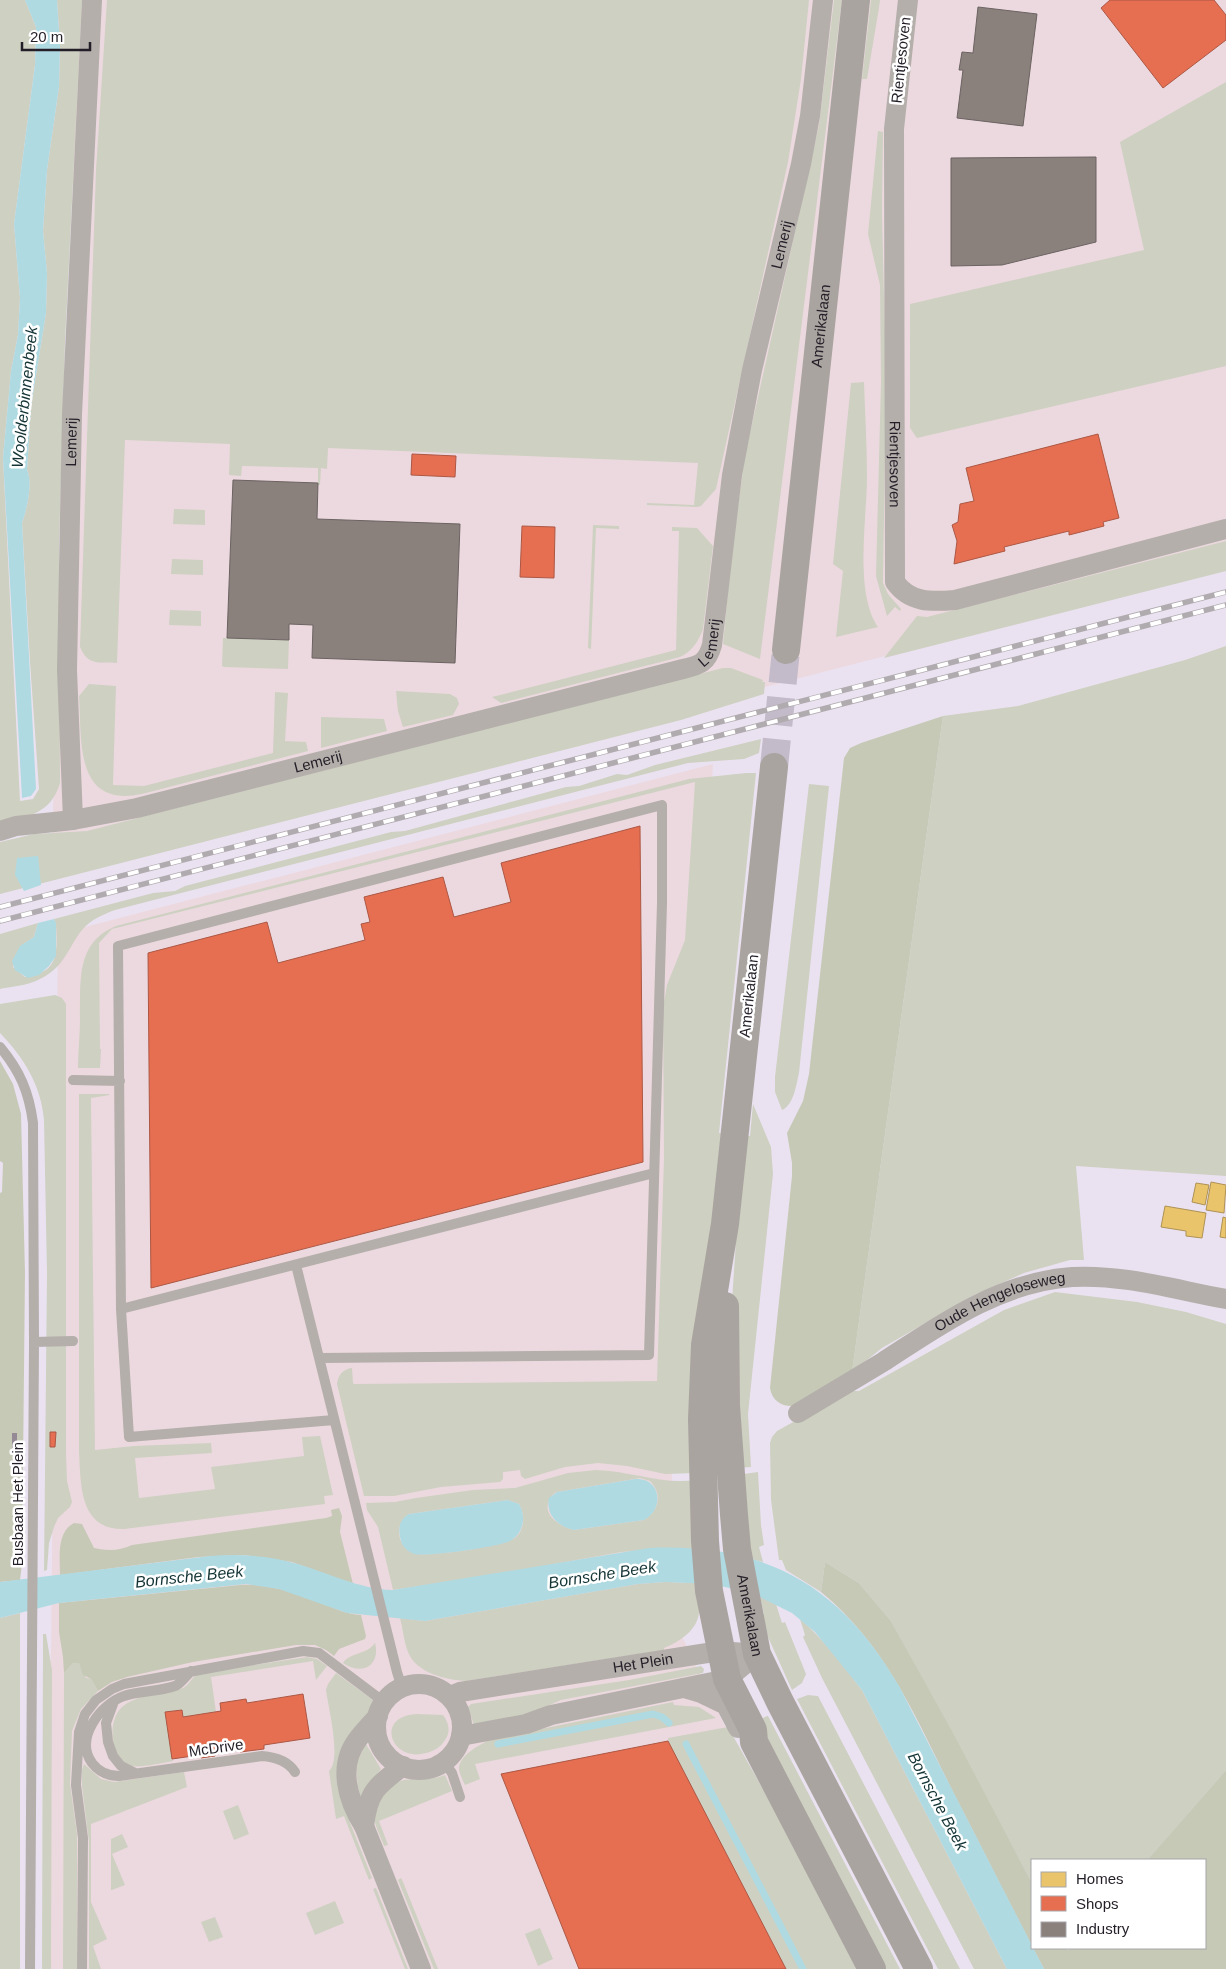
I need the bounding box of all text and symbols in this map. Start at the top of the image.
street label: Rientjesoven [888,16,913,104]
scale bar [22,20,90,52]
text: 20 m [30,28,63,45]
street label: Lemerij [767,219,795,271]
street label: Amerikalaan [807,283,833,368]
water label: Woolderbinnenbeek [9,324,40,469]
street label: Lemerij [62,417,80,467]
street label: Rientjesoven [887,421,904,508]
street label: Lemerij [694,618,723,670]
street label: Lemerij [292,747,344,776]
street label: Amerikalaan [736,954,761,1038]
street label: Oude Hengeloseweg [931,1269,1066,1335]
street label: Busbaan Het Plein [9,1442,26,1566]
water label: Bornsche Beek [547,1557,658,1591]
water label: Bornsche Beek [134,1562,245,1591]
street label: Amerikalaan [734,1573,766,1658]
street label: Het Plein [611,1650,674,1676]
street label: McDrive [188,1735,244,1760]
water label: Bornsche Beek [905,1749,971,1854]
legend [1031,1859,1206,1949]
text: Homes [1076,1870,1124,1887]
text: Shops [1076,1895,1119,1912]
text: Industry [1076,1920,1130,1937]

